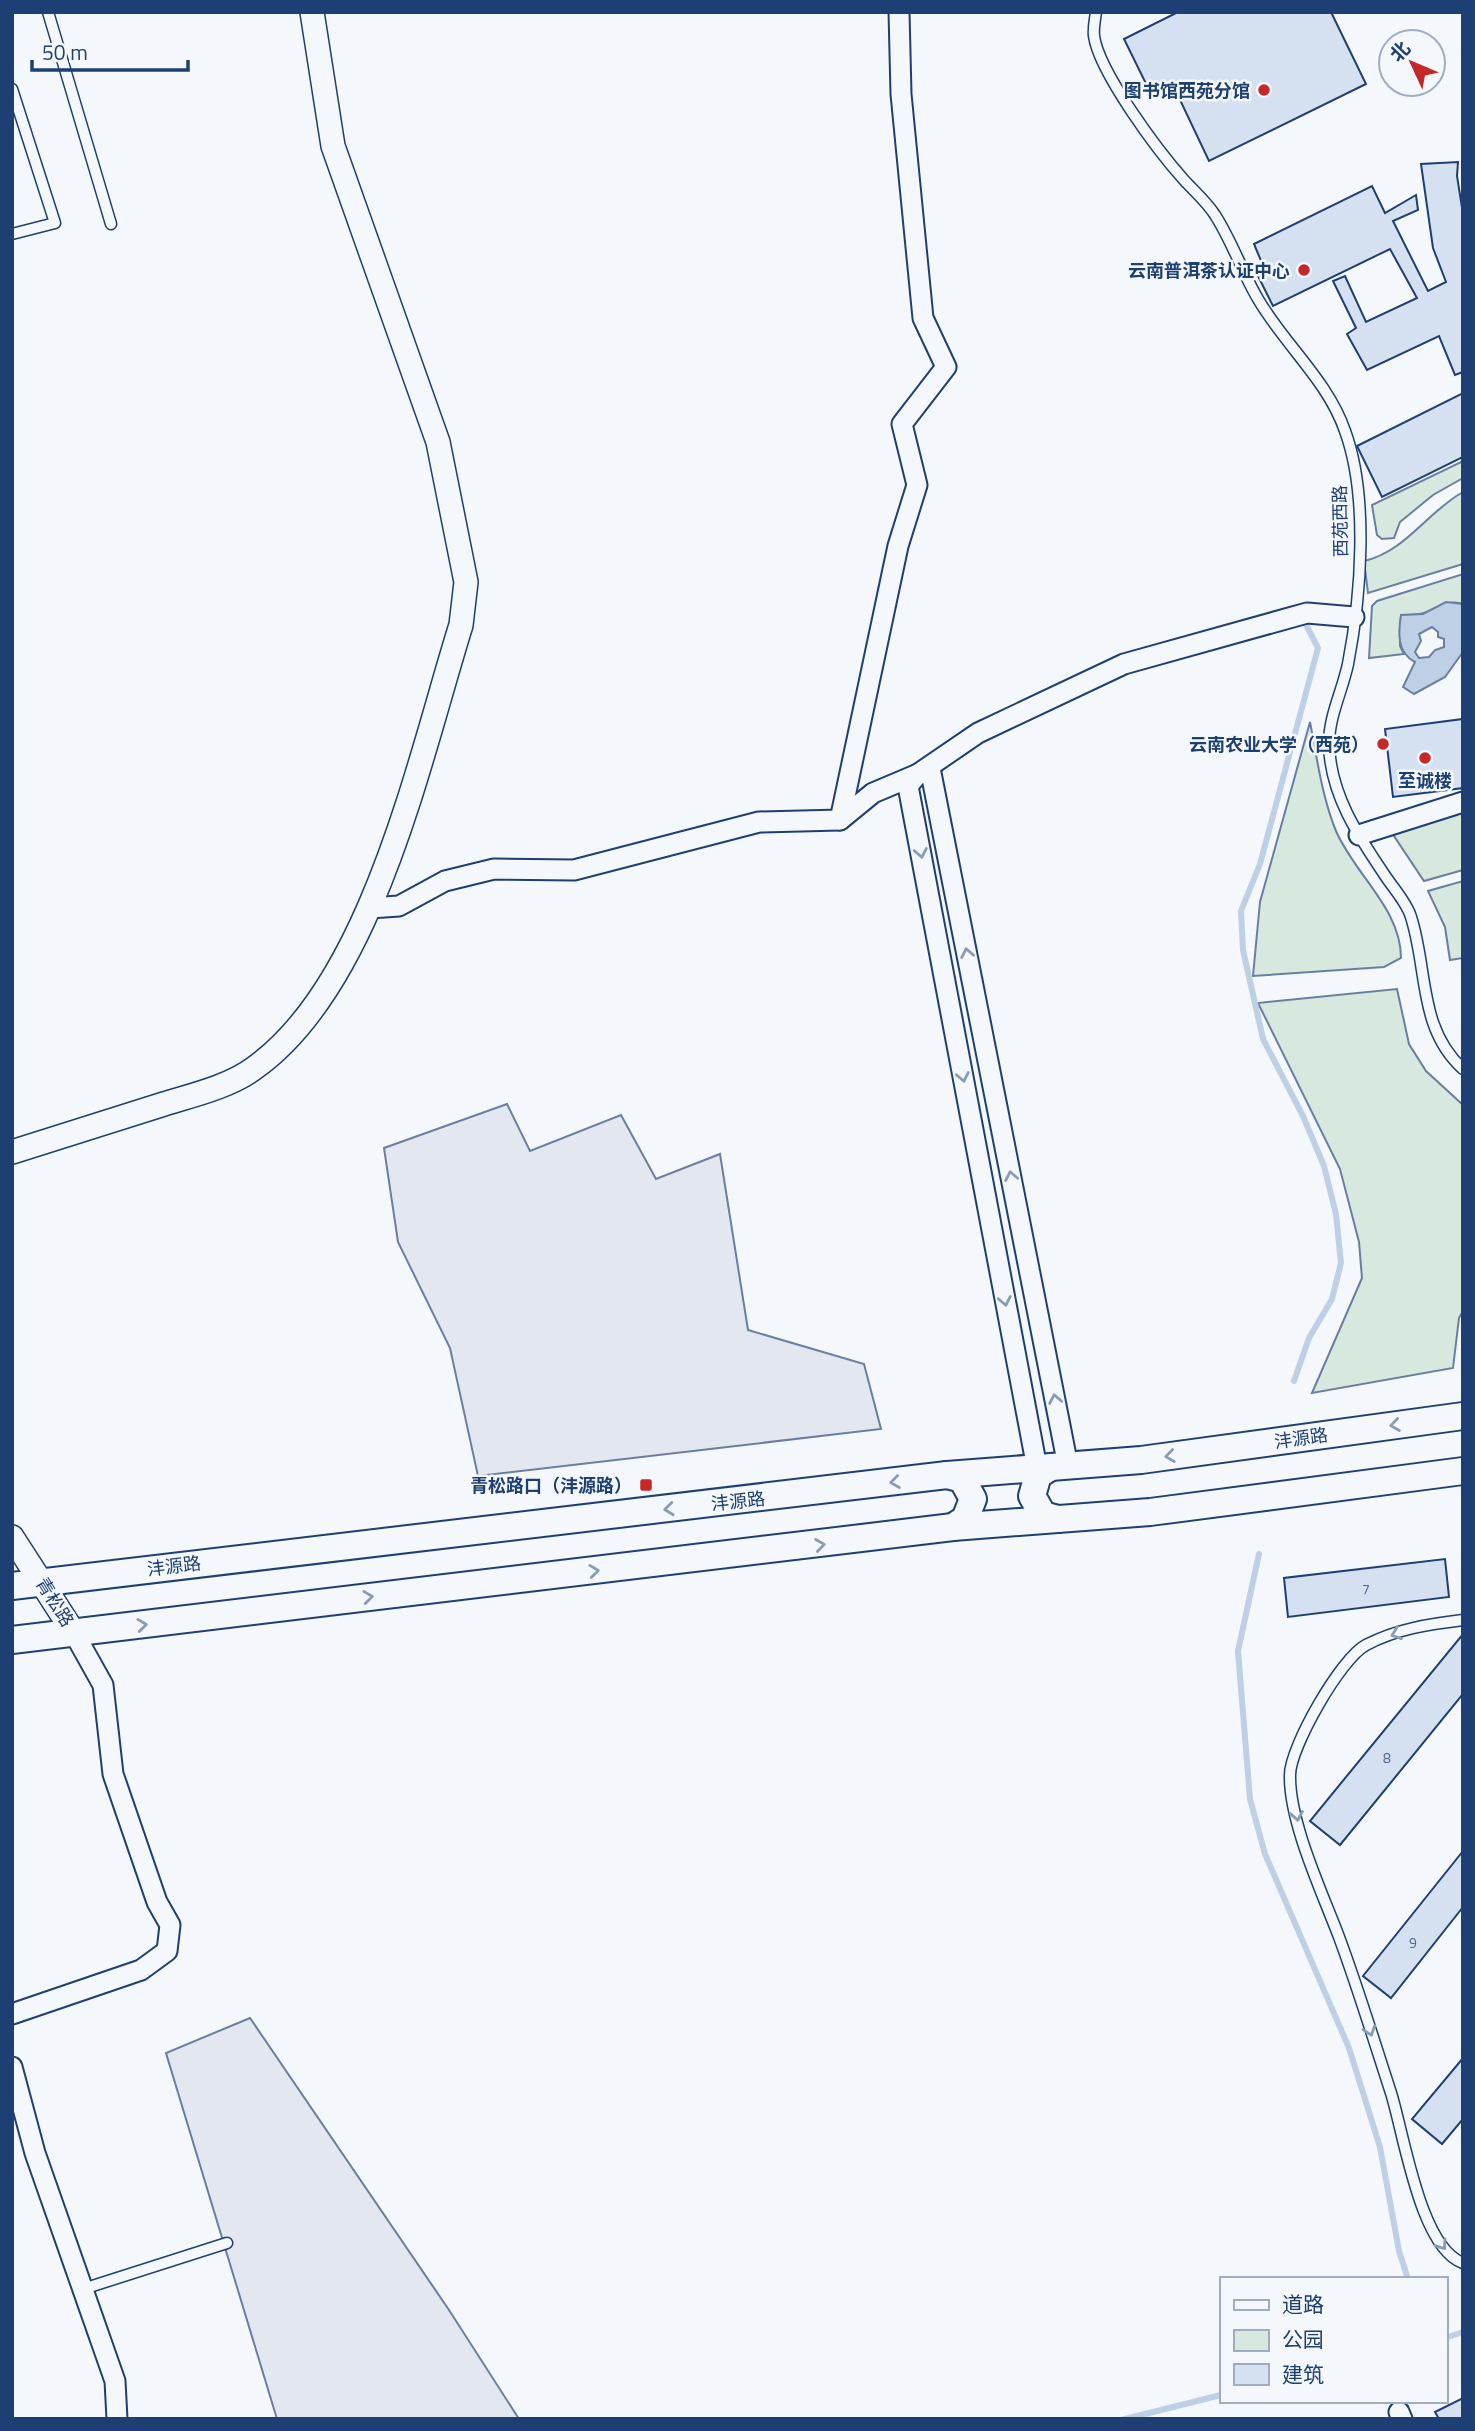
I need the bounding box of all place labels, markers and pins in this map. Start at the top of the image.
place label: 图书馆西苑分馆 [1124,77,1250,104]
marker: 图书馆西苑分馆 [1256,82,1272,98]
place label: 云南普洱茶认证中心 [1128,257,1290,284]
marker: 云南普洱茶认证中心 [1296,262,1312,278]
place label: 云南农业大学（西苑） [1189,731,1369,758]
marker: 云南农业大学（西苑） [1375,736,1391,752]
marker: 至诚楼 [1417,750,1433,766]
place label: 至诚楼 [1398,767,1452,794]
place label: 青松路口（沣源路） [470,1472,632,1499]
marker: 青松路口（沣源路） [638,1477,654,1493]

